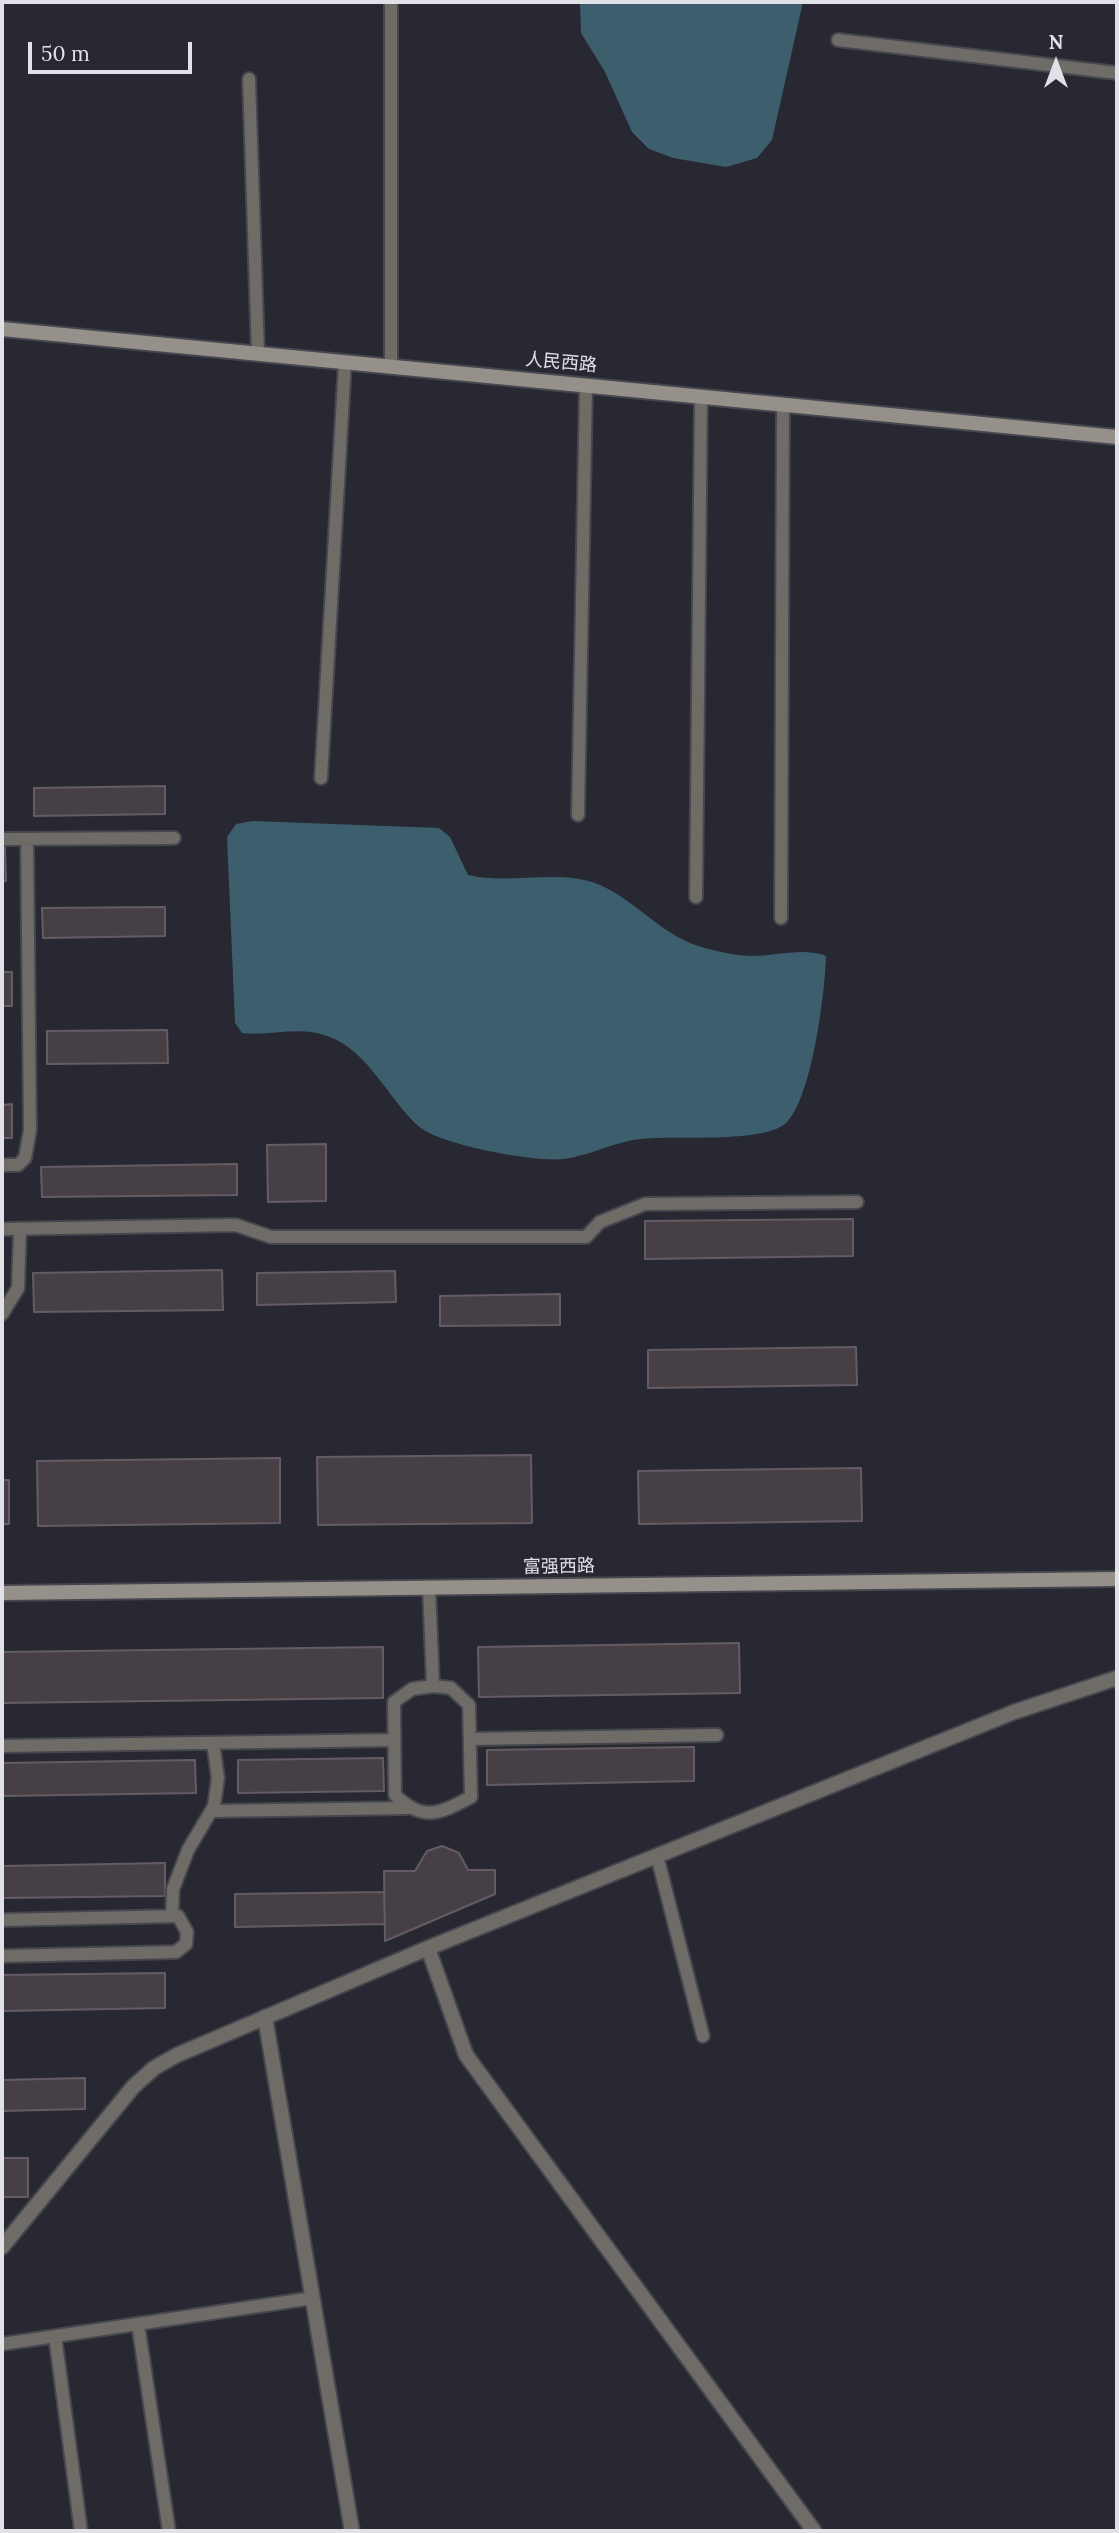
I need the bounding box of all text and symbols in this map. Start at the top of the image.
scale bar [32,28,196,72]
north arrow [1021,28,1091,98]
text: N [1049,30,1063,54]
text: 50 m [41,40,90,67]
street label: 人民西路 [524,349,598,377]
street label: 富强西路 [523,1556,595,1578]

